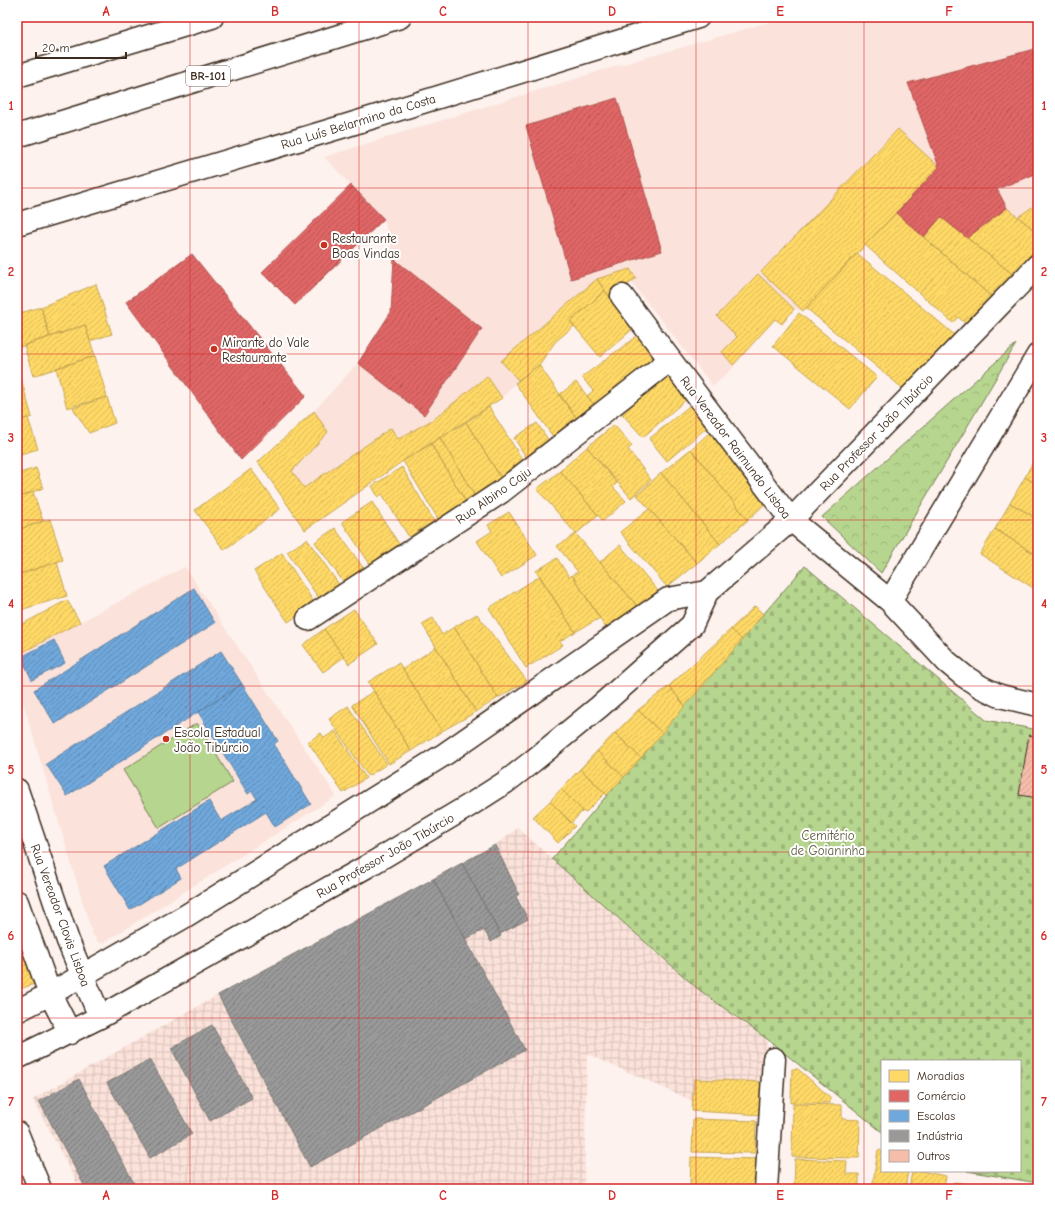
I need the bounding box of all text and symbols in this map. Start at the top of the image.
text: A [102,4,110,19]
text: B [271,4,279,19]
text: C [439,4,447,19]
text: D [608,4,616,19]
text: E [776,4,784,19]
text: F [945,4,953,19]
scale bar [36,34,126,60]
text: 20 m [42,41,70,55]
road number: BR-101 [186,66,230,86]
street label: Rua Luís Belarmino da Costa [279,91,437,152]
text: 1 [8,98,14,113]
text: 1 [1041,98,1047,113]
place label: Restaurante Boas Vindas [332,231,400,261]
marker: Restaurante Boas Vindas [319,240,329,250]
text: 2 [8,264,14,279]
text: 2 [1041,264,1047,279]
place label: Mirante do Vale Restaurante [222,335,310,365]
marker: Mirante do Vale Restaurante [209,344,219,354]
street label: Rua Professor João Tibúrcio [817,371,936,494]
street label: Rua Vereador Raimundo Lisboa [677,373,794,522]
text: 3 [8,430,14,445]
text: 3 [1041,430,1047,445]
street label: Rua Albino Caju [453,464,534,527]
text: 4 [8,596,14,611]
text: 4 [1041,596,1047,611]
place label: Escola Estadual João Tibúrcio [174,725,261,755]
marker: Escola Estadual João Tibúrcio [161,734,171,744]
text: 5 [8,762,15,777]
text: 5 [1041,762,1048,777]
street label: Rua Professor João Tibúrcio [314,810,457,901]
park label: Cemitério de Goianinha [791,828,865,858]
street label: Rua Vereador Clovis Lisboa [28,842,93,989]
text: 6 [8,928,15,943]
text: 6 [1041,928,1048,943]
legend [881,1060,1021,1172]
text: Moradias [917,1069,964,1083]
text: Comércio [917,1089,966,1103]
text: 7 [8,1094,14,1109]
text: 7 [1041,1094,1047,1109]
text: Escolas [917,1109,955,1123]
text: Indústria [917,1129,963,1143]
text: Outros [917,1149,950,1163]
text: A [102,1188,110,1203]
text: B [271,1188,279,1203]
text: C [439,1188,447,1203]
text: D [608,1188,616,1203]
text: E [776,1188,784,1203]
text: F [945,1188,953,1203]

